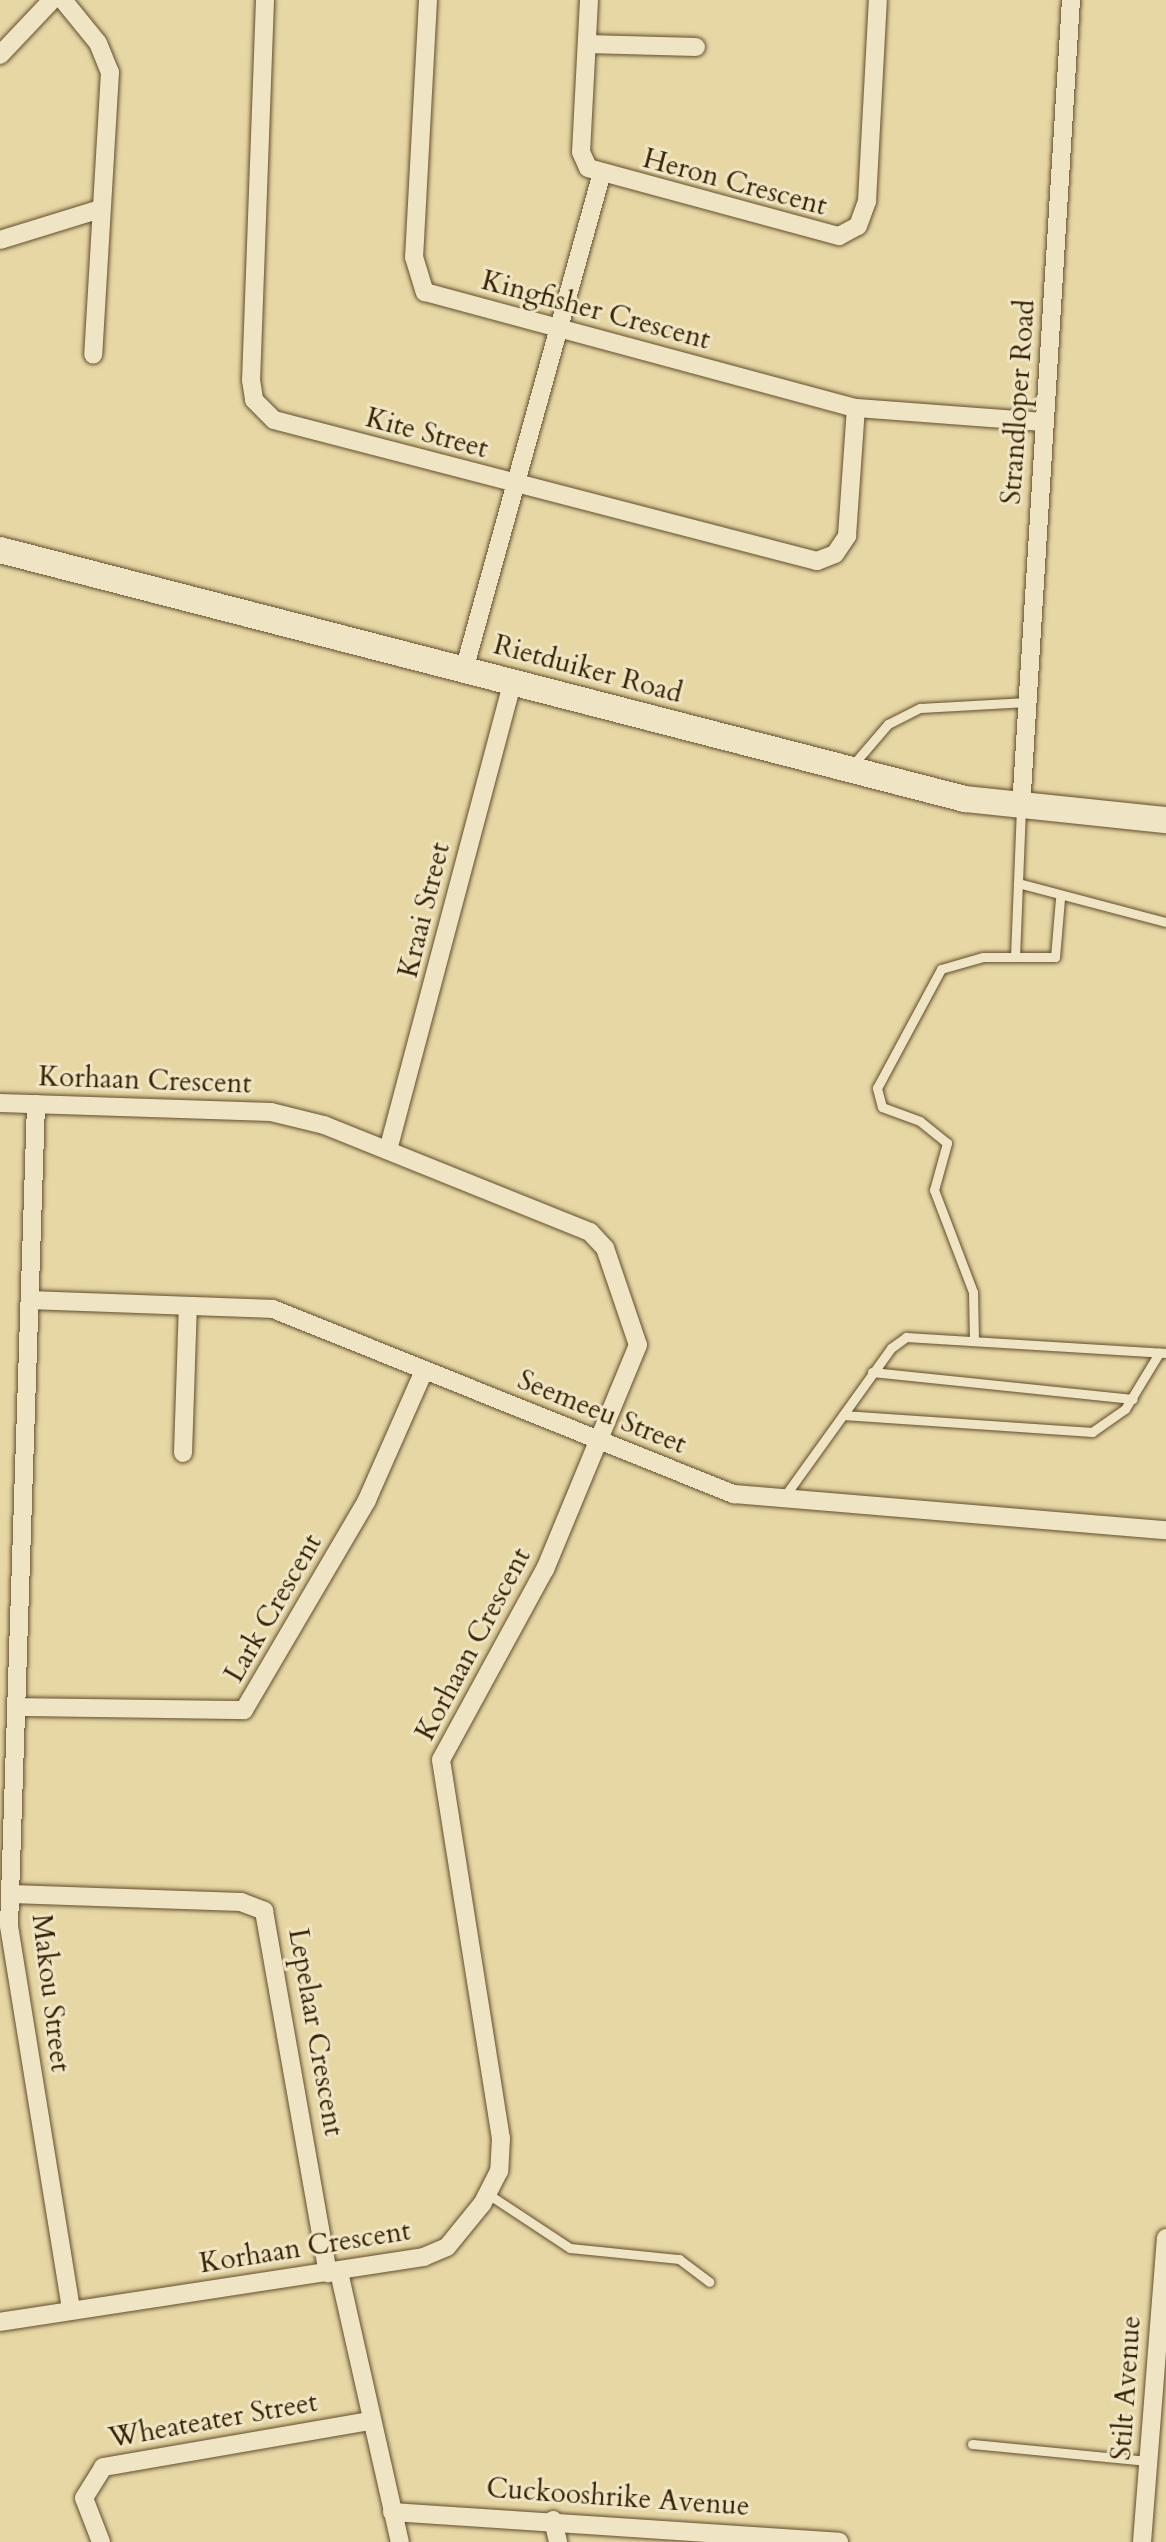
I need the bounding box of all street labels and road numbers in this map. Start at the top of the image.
street label: Heron Crescent [639,141,831,223]
street label: Kingfisher Crescent [478,263,714,357]
street label: Strandloper Road [994,299,1042,505]
street label: Kite Street [362,401,492,465]
street label: Rietduiker Road [490,628,686,710]
street label: Kraai Street [391,839,457,981]
street label: Korhaan Crescent [38,1059,252,1101]
street label: Seemeeu Street [513,1363,691,1461]
street label: Lark Crescent [217,1528,329,1688]
street label: Korhaan Crescent [408,1542,538,1746]
street label: Makou Street [25,1912,77,2074]
street label: Lepelaar Crescent [281,1926,351,2138]
street label: Korhaan Crescent [197,2214,413,2280]
street label: Stilt Avenue [1104,2314,1148,2462]
street label: Wheateater Street [106,2385,320,2455]
street label: Cuckooshrike Avenue [485,2471,751,2523]

